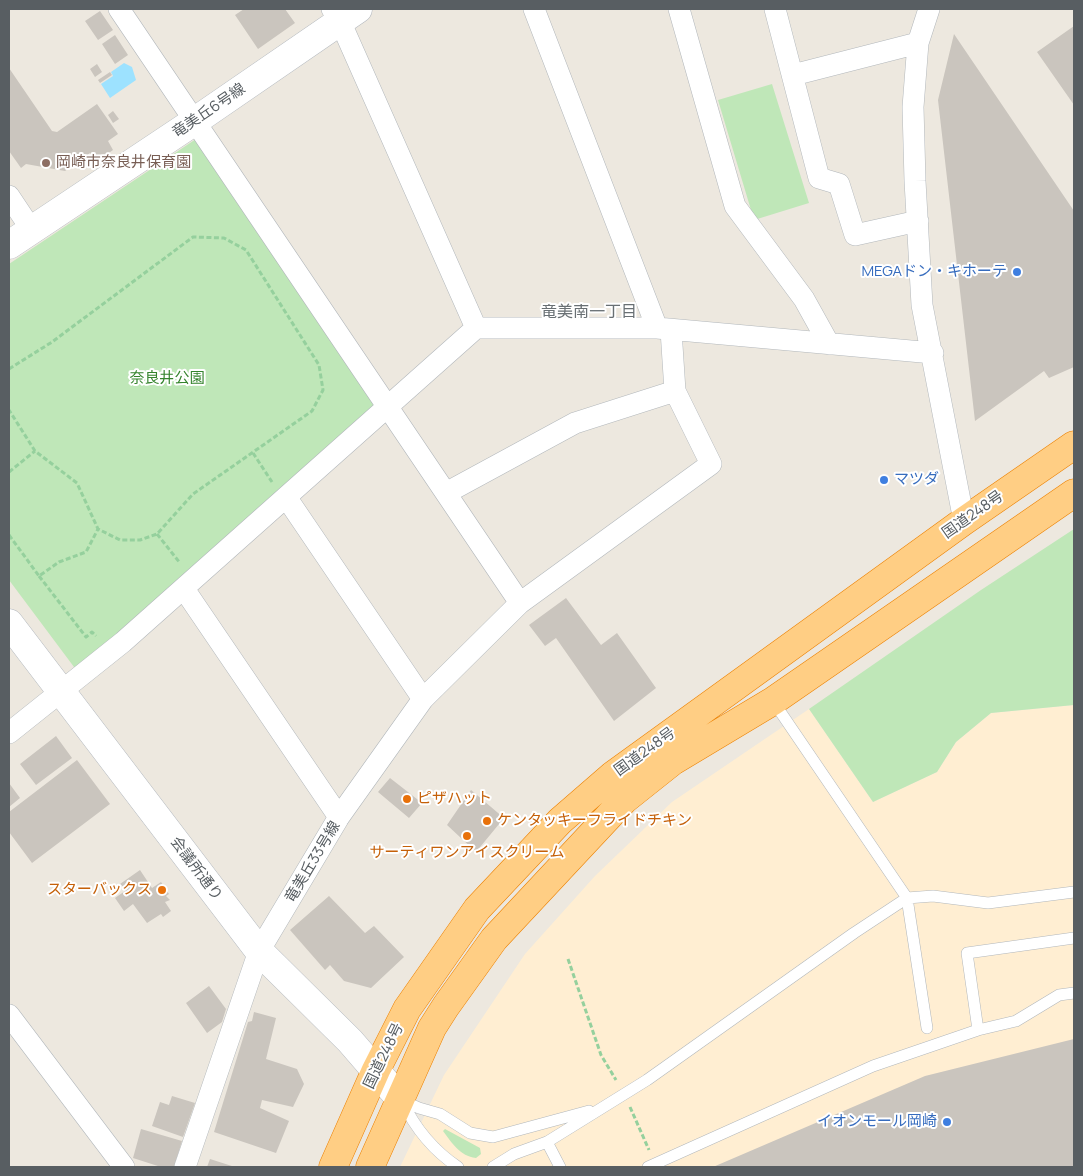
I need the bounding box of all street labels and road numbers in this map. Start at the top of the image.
street label: 竜美丘6号線 [169,80,249,142]
street label: 国道248号 [939,487,1007,543]
street label: 国道248号 [611,724,679,780]
street label: 竜美丘33号線 [282,818,344,906]
street label: 会議所通り [166,834,226,904]
street label: 国道248号 [360,1020,408,1092]

